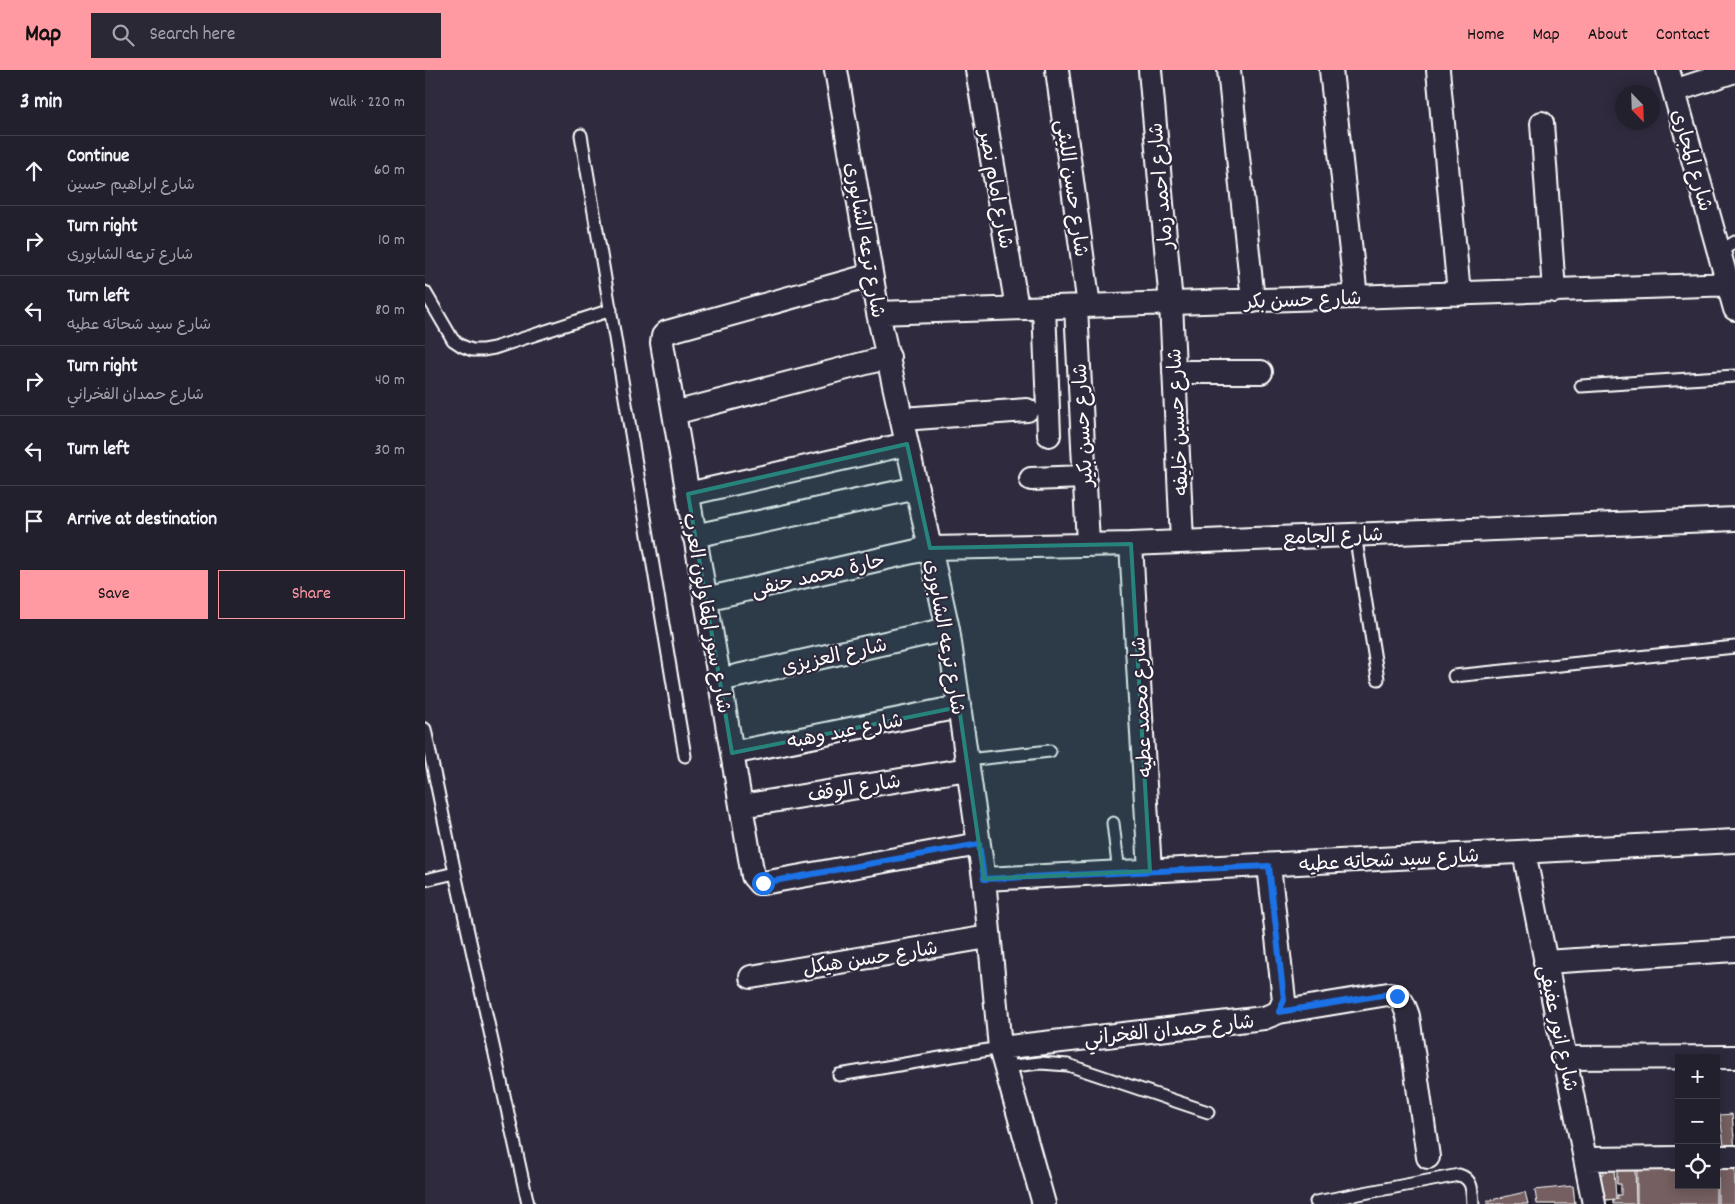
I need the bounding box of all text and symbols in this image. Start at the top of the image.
search box [91,13,441,58]
text: Map [25,18,61,52]
icon: search [109,21,137,49]
text: Search here [149,22,235,49]
text: Home [1467,23,1504,48]
text: Map [1532,23,1560,48]
text: About [1588,23,1628,48]
text: Contact [1656,23,1710,48]
north arrow [1615,85,1660,130]
text: 3 min [20,88,62,118]
text: Walk · 220 m [330,91,405,114]
street label: شارع المجارى [1662,106,1718,215]
street label: شارع حسن الليثى [1047,118,1094,259]
street label: شارع احمد زمار [1144,121,1183,252]
street label: شارع امام نصر [969,126,1018,252]
text: Continue [67,144,129,171]
icon: ahead [20,157,48,185]
text: 60 m [374,159,405,182]
street label: شارع ترعه الشابورى [836,160,891,321]
text: شارع ابراهيم حسين [67,174,195,197]
text: Turn right [67,214,138,241]
icon: right [20,227,48,255]
text: 10 m [378,229,405,252]
text: شارع ترعه الشابورى [67,244,193,267]
text: Turn left [67,284,130,311]
street label: شارع حسن بكر [1242,286,1362,318]
icon: left [20,297,48,325]
text: 80 m [375,299,405,322]
text: شارع سيد شحاته عطيه [67,314,211,337]
street label: شارع حسين خليفه [1162,348,1198,496]
text: Turn right [67,354,138,381]
street label: شارع حسن بكير [1068,363,1102,489]
icon: right [20,367,48,395]
text: 40 m [375,369,405,392]
text: شارع حمدان الفخراني [67,384,204,407]
icon: left [20,437,48,465]
text: Turn left [67,437,130,464]
text: 30 m [375,439,405,462]
icon: arrive [20,507,48,535]
text: Arrive at destination [67,507,217,534]
street label: شارع سور المقاولون العرب [674,511,736,716]
street label: شارع الجامع [1282,522,1384,554]
street label: حارة محمد حنفى [749,548,888,606]
street label: شارع ترعه الشابورى [916,557,971,718]
button: Save [20,570,208,619]
button: Share [218,570,405,619]
street label: شارع العزيزى [779,632,890,684]
street label: شارع محمد عطيه [1126,636,1162,778]
street label: شارع عيد وهبه [785,708,906,758]
street label: شارع الوقف [806,769,903,811]
street label: شارع سيد شحاته عطيه [1298,843,1480,881]
route start [752,872,775,895]
street label: شارع حسن هيكل [801,935,940,984]
street label: شارع انور عفيفى [1529,963,1583,1094]
route end [1386,985,1409,1008]
street label: شارع حمدان الفخراني [1083,1009,1256,1056]
map controls [1675,1054,1720,1189]
button: + [1675,1054,1720,1099]
button: − [1675,1099,1720,1144]
button: locate [1675,1144,1720,1189]

